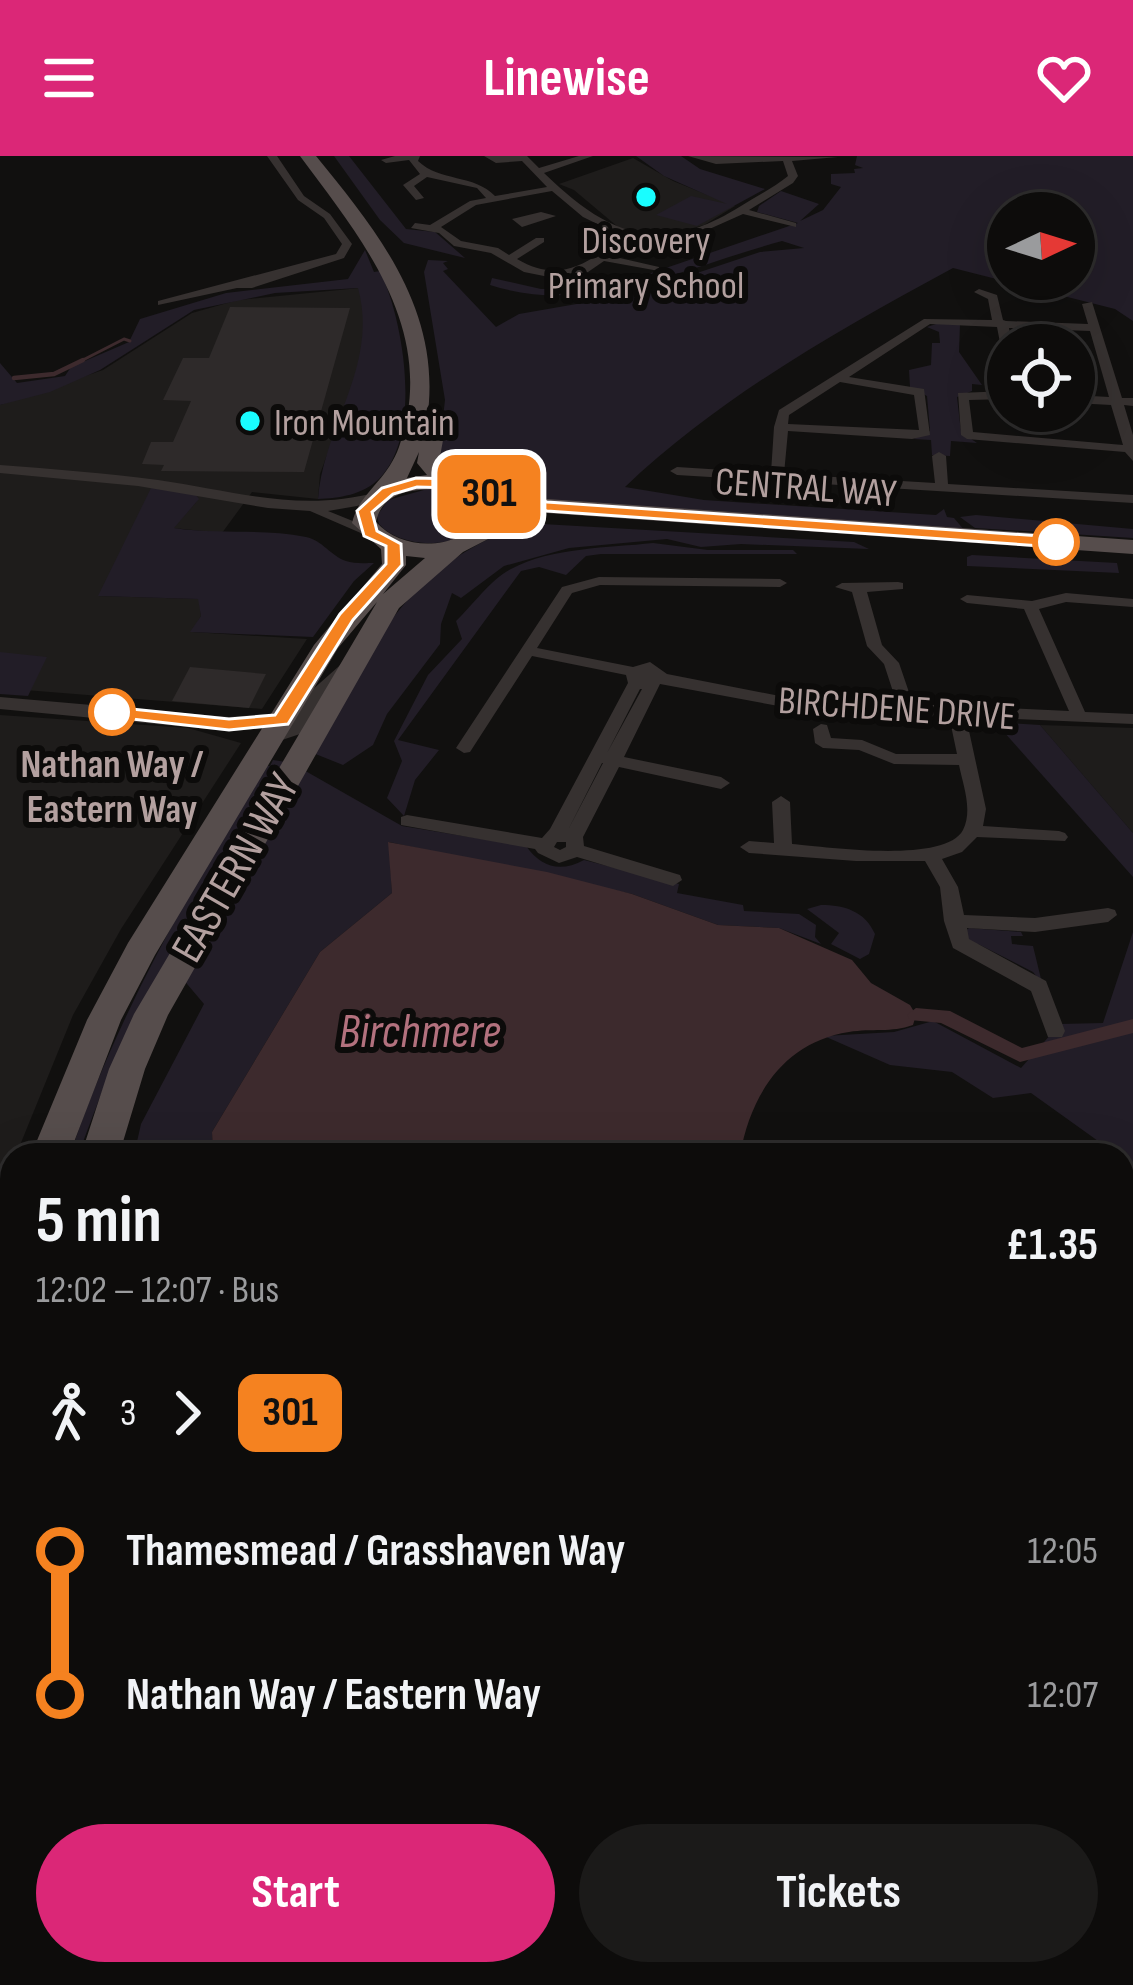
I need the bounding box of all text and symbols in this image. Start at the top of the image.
icon: menu [36,45,102,111]
icon: heart [1031,45,1097,111]
text: Linewise [483,46,650,111]
marker: Discovery Primary School [633,184,659,210]
north arrow [987,192,1095,300]
map controls [987,192,1095,432]
place label: Discovery Primary School [548,218,744,310]
button: locate [987,324,1095,432]
place label: Iron Mountain [274,400,455,447]
marker: Iron Mountain [237,408,263,434]
line badge: 301 [420,455,558,533]
street label: CENTRAL WAY [714,459,898,518]
text: 301 [461,468,517,519]
unlabelled marker [1034,520,1078,564]
street label: BIRCHDENE DRIVE [777,678,1017,741]
marker: Nathan Way / Eastern Way [90,690,134,734]
place label: Nathan Way / Eastern Way [20,742,204,834]
street label: EASTERN WAY [160,764,312,972]
water label: Birchmere [339,1004,501,1061]
text: 5 min [36,1182,162,1261]
text: £1.35 [1006,1218,1098,1273]
text: 12:02 – 12:07 · Bus [36,1267,279,1314]
icon: walk [36,1380,102,1446]
icon: forward [154,1380,220,1446]
text: 301 [262,1387,318,1438]
text: 3 [120,1390,136,1437]
text: Thamesmead / Grasshaven Way [126,1524,625,1579]
text: 12:05 [1027,1528,1098,1575]
text: Nathan Way / Eastern Way [126,1668,541,1723]
text: 12:07 [1028,1672,1098,1719]
button: Start [36,1824,555,1962]
button: Tickets [579,1824,1098,1962]

